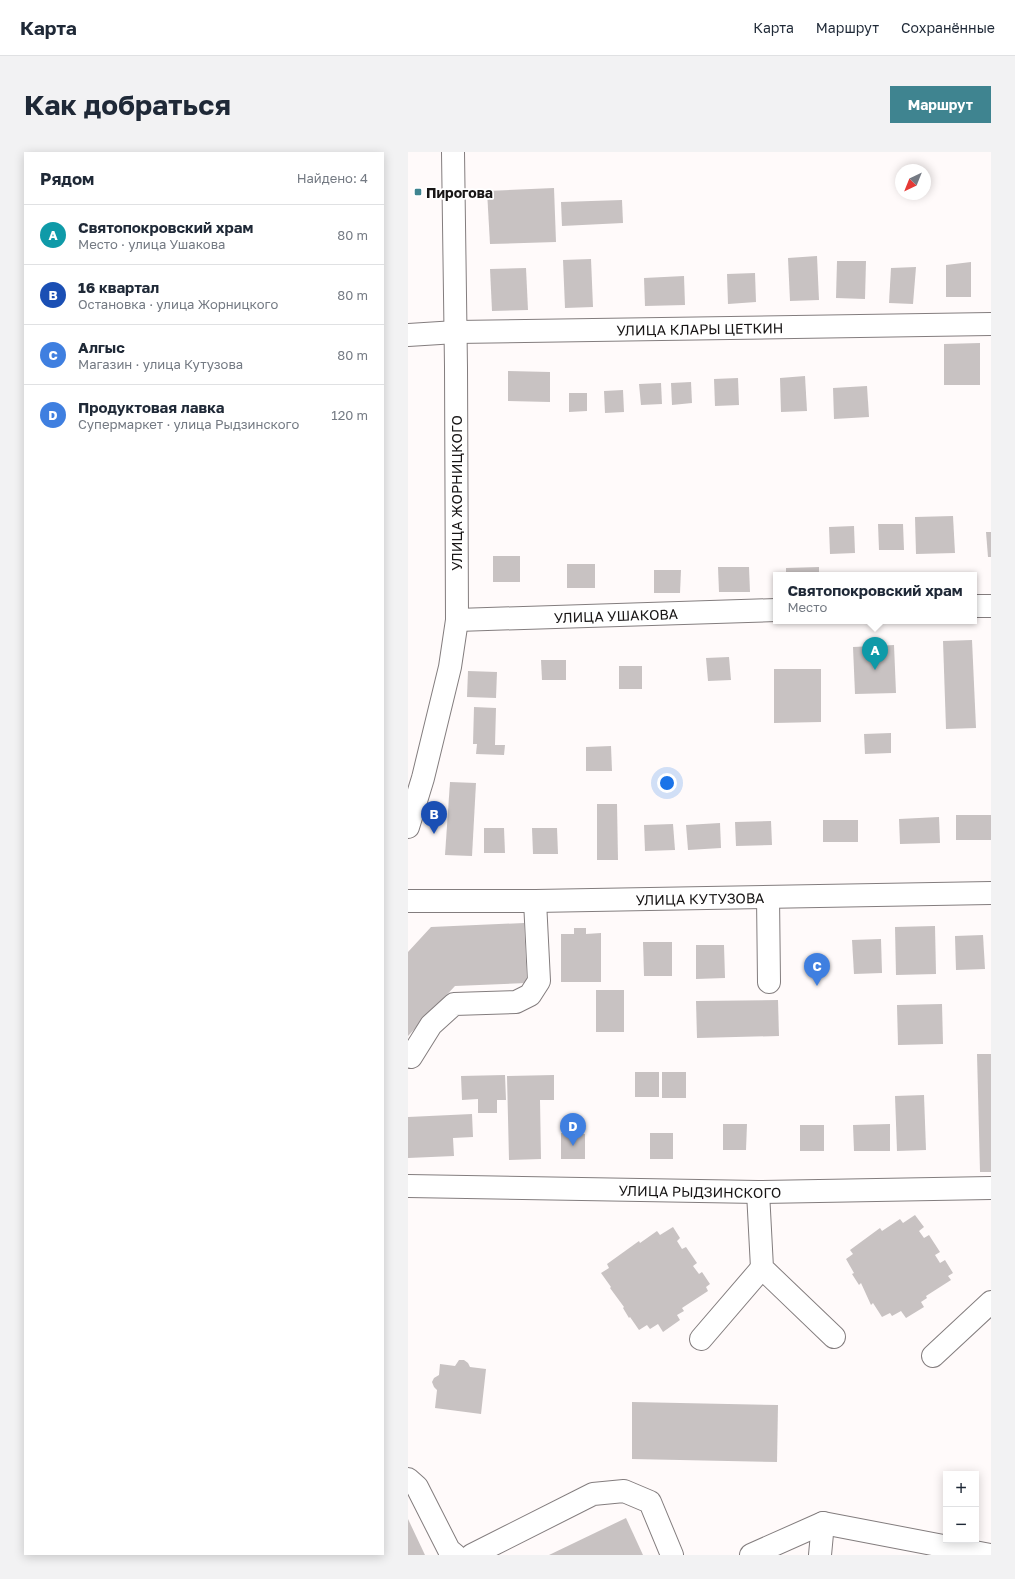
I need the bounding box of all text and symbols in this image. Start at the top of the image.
text: Карта [20,16,77,39]
text: Карта [753,19,794,36]
text: Маршрут [816,19,879,36]
text: Сохранённые [901,19,995,36]
button: Маршрут [890,86,991,123]
text: Как добраться [24,88,231,121]
north arrow [895,164,931,200]
text: Рядом [40,168,94,189]
text: Найдено: 4 [297,170,368,186]
place label: Пирогова [426,184,493,201]
marker: Пирогова [413,187,423,197]
text: Святопокровский храм [78,218,253,236]
text: A [48,227,58,243]
text: 80 m [337,227,368,243]
text: Место · улица Ушакова [78,236,225,252]
text: 16 квартал [78,278,159,296]
text: B [48,287,58,303]
text: 80 m [337,287,368,303]
text: Остановка · улица Жорницкого [78,296,278,312]
street label: УЛИЦА КЛАРЫ ЦЕТКИН [616,319,784,338]
text: Алгыс [78,338,125,356]
text: C [48,347,58,363]
text: 80 m [337,347,368,363]
text: Магазин · улица Кутузова [78,356,243,372]
text: Продуктовая лавка [78,398,224,416]
text: D [48,407,58,423]
text: 120 m [331,407,368,423]
street label: УЛИЦА ЖОРНИЦКОГО [448,415,465,571]
text: Супермаркет · улица Рыдзинского [78,416,299,432]
popup [773,572,977,624]
text: Святопокровский храм [787,581,963,599]
text: Место [787,599,827,615]
street label: УЛИЦА УШАКОВА [554,605,679,625]
pin: A [862,637,888,670]
your location [657,773,677,793]
pin: B [421,801,447,834]
street label: УЛИЦА КУТУЗОВА [635,888,765,908]
pin: C [804,953,830,986]
pin: D [560,1113,586,1146]
street label: УЛИЦА РЫДЗИНСКОГО [619,1181,781,1201]
map controls [943,1471,979,1543]
button: + [943,1471,979,1507]
button: − [943,1507,979,1543]

